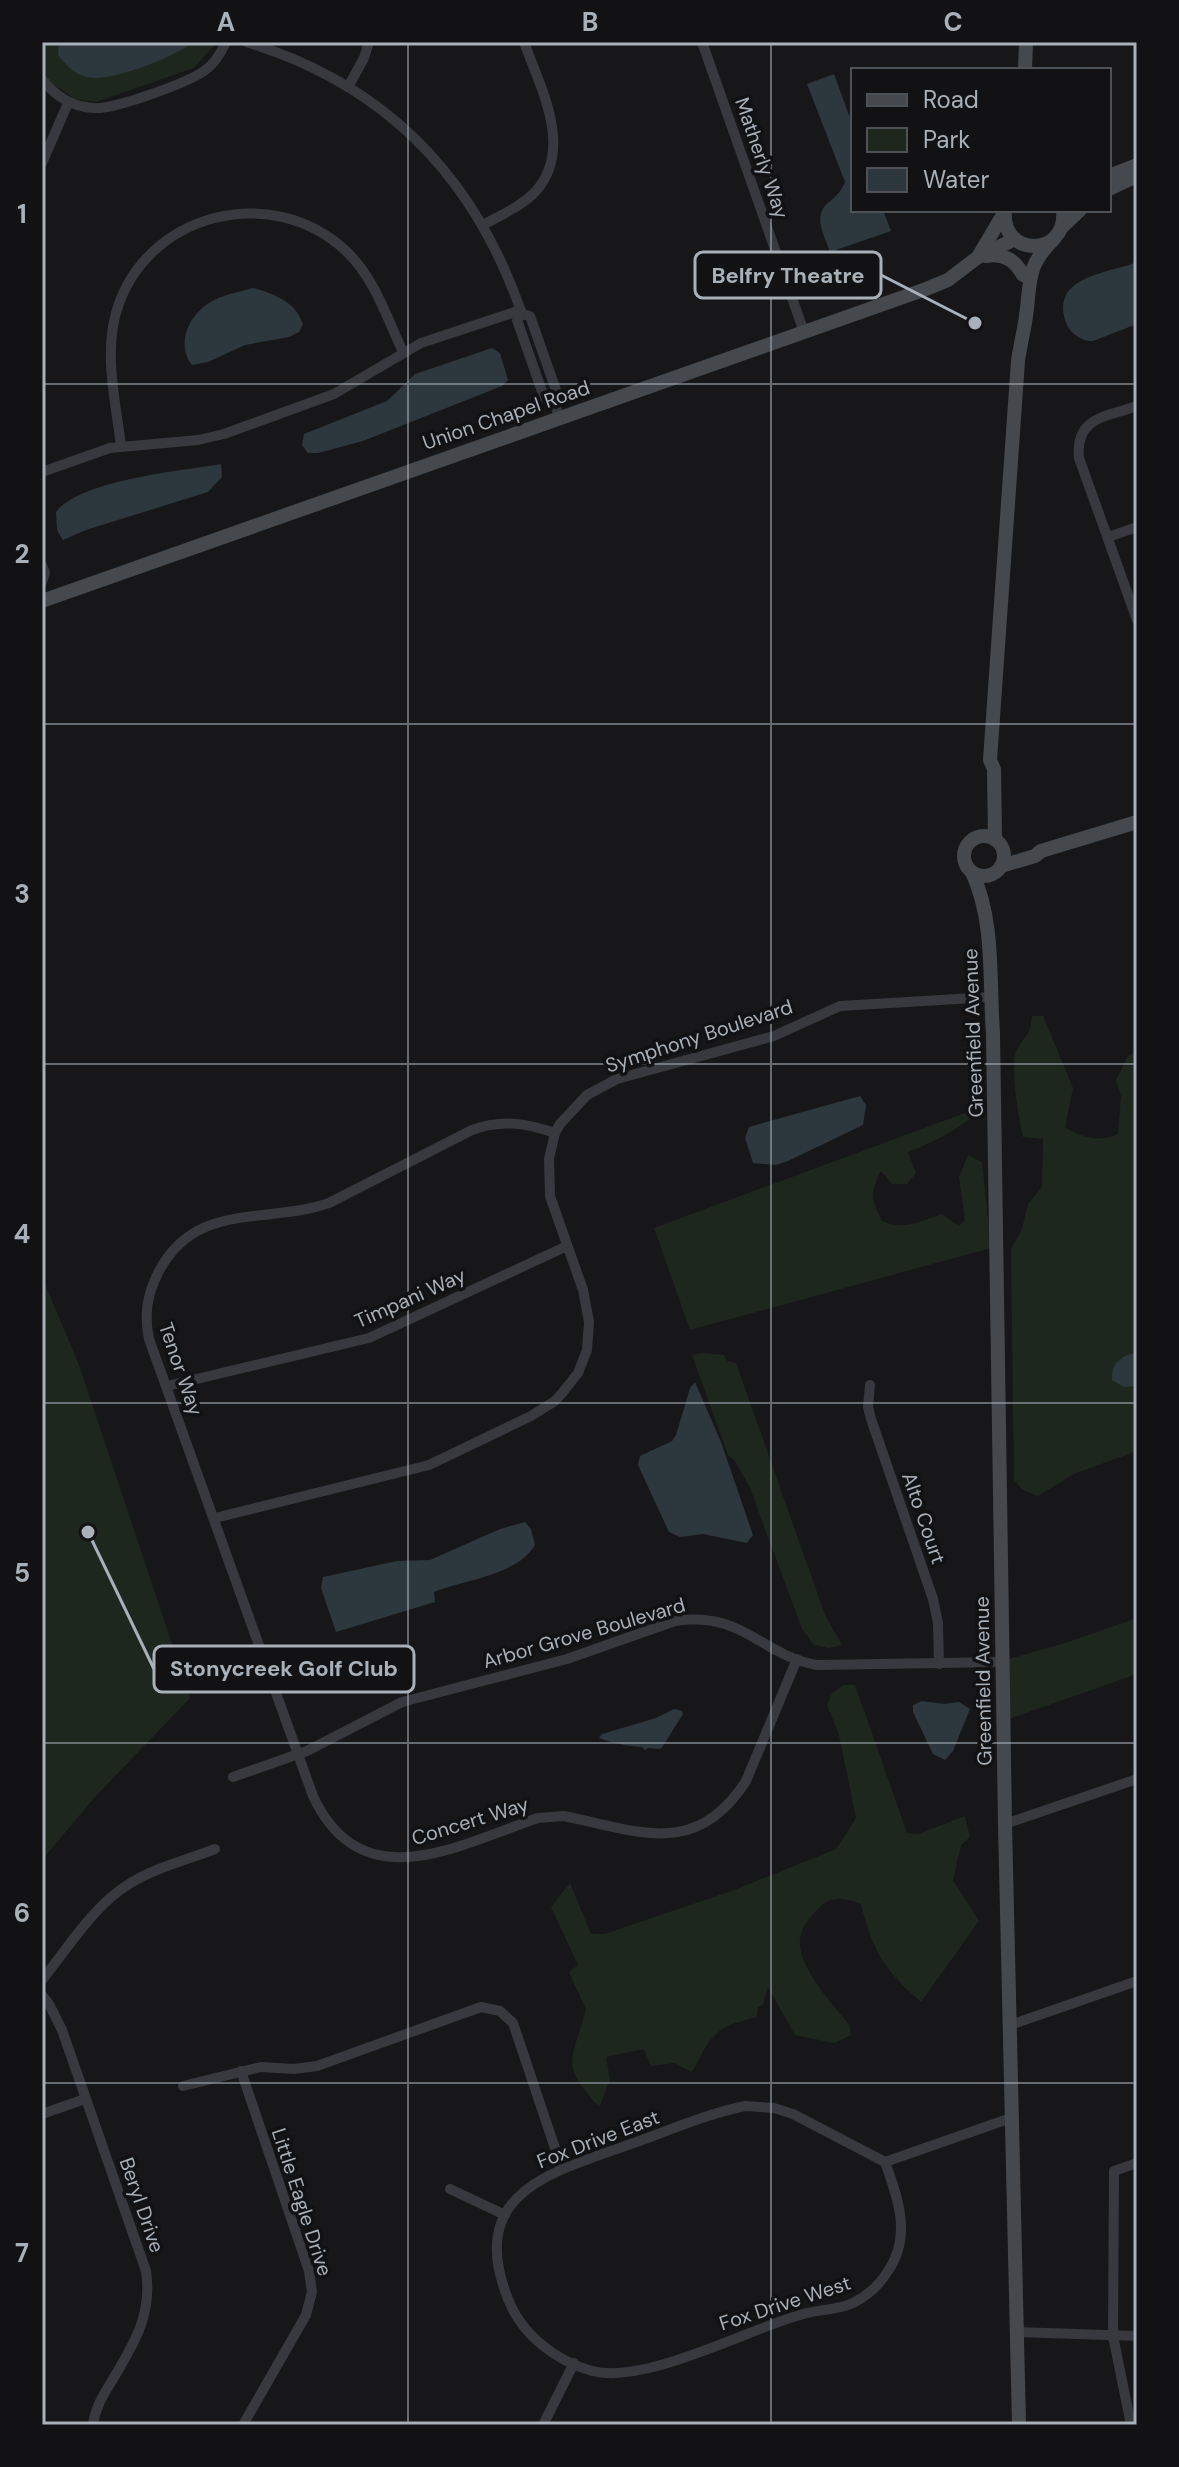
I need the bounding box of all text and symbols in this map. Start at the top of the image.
text: A [217,5,235,39]
text: B [582,5,598,39]
text: C [943,5,963,39]
legend [851,68,1111,212]
text: Road [923,84,979,115]
street label: Matherly Way [729,94,795,222]
text: Park [923,124,970,155]
text: Water [923,164,989,195]
text: 1 [17,197,27,231]
callout: Belfry Theatre [695,252,881,298]
text: Belfry Theatre [711,261,865,290]
street label: Union Chapel Road [419,374,593,456]
text: 2 [14,537,30,571]
text: 3 [14,877,30,911]
street label: Greenfield Avenue [957,948,989,1118]
street label: Symphony Boulevard [602,993,796,1079]
text: 4 [14,1217,30,1251]
street label: Timpani Way [350,1262,470,1334]
street label: Tenor Way [153,1319,209,1419]
street label: Alto Court [896,1469,952,1567]
text: 5 [14,1556,30,1590]
street label: Arbor Grove Boulevard [480,1592,688,1674]
street label: Greenfield Avenue [969,1596,997,1766]
callout: Stonycreek Golf Club [154,1646,414,1692]
text: Stonycreek Golf Club [170,1654,398,1683]
street label: Concert Way [408,1791,532,1851]
text: 6 [14,1896,30,1930]
street label: Fox Drive East [533,2104,663,2174]
street label: Little Eagle Drive [266,2125,338,2279]
street label: Beryl Drive [114,2154,170,2256]
text: 7 [15,2236,29,2270]
street label: Fox Drive West [716,2269,854,2336]

